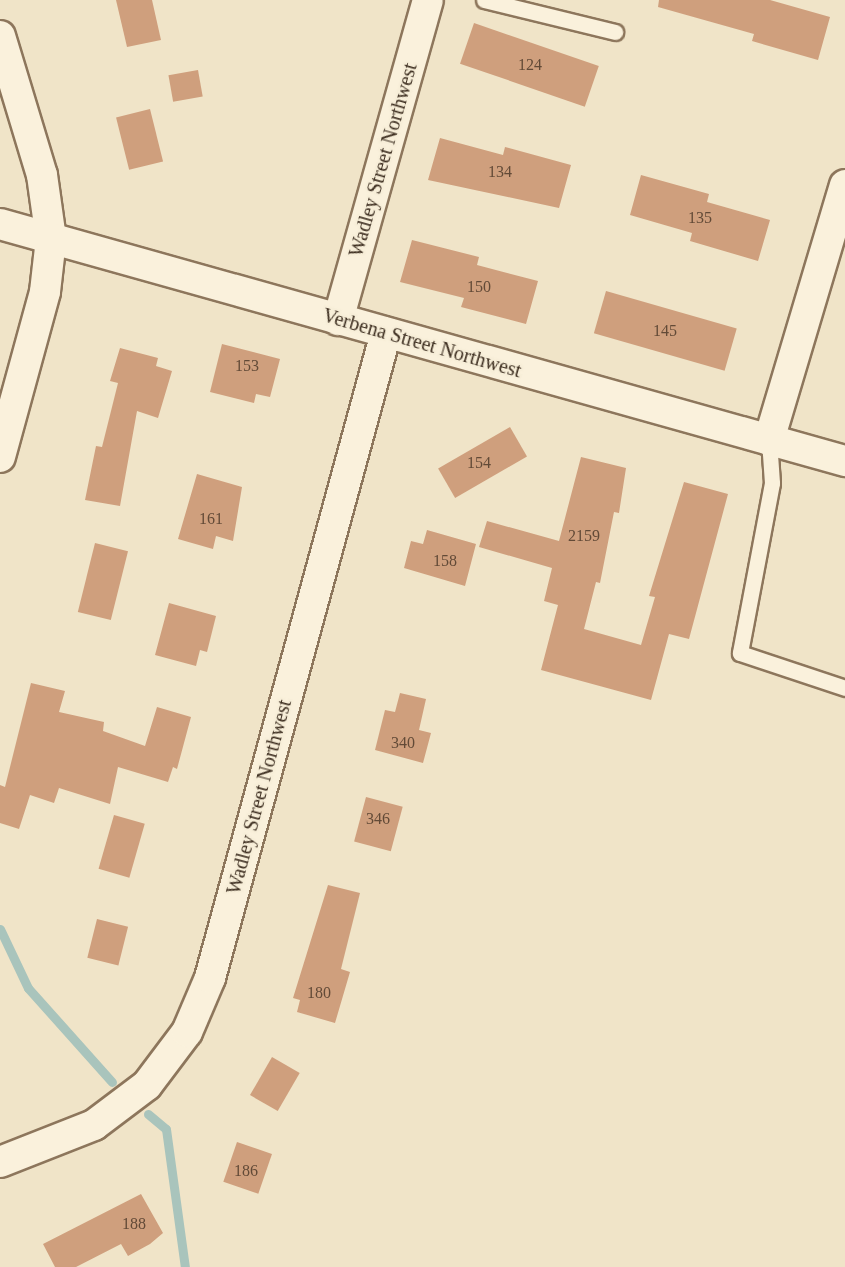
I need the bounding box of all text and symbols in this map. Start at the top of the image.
house number: 124 [518,55,542,75]
street label: Wadley Street Northwest [344,60,422,260]
house number: 134 [488,162,512,182]
house number: 135 [688,208,712,228]
house number: 150 [467,277,491,297]
street label: Verbena Street Northwest [320,303,524,383]
house number: 145 [653,321,677,341]
house number: 153 [235,356,259,376]
house number: 154 [467,453,491,473]
house number: 161 [199,509,223,529]
house number: 2159 [568,526,600,546]
house number: 158 [433,551,457,571]
street label: Wadley Street Northwest [221,697,297,897]
house number: 340 [391,733,415,753]
house number: 346 [366,809,390,829]
house number: 180 [307,983,331,1003]
house number: 186 [234,1161,258,1181]
house number: 188 [122,1214,146,1234]

